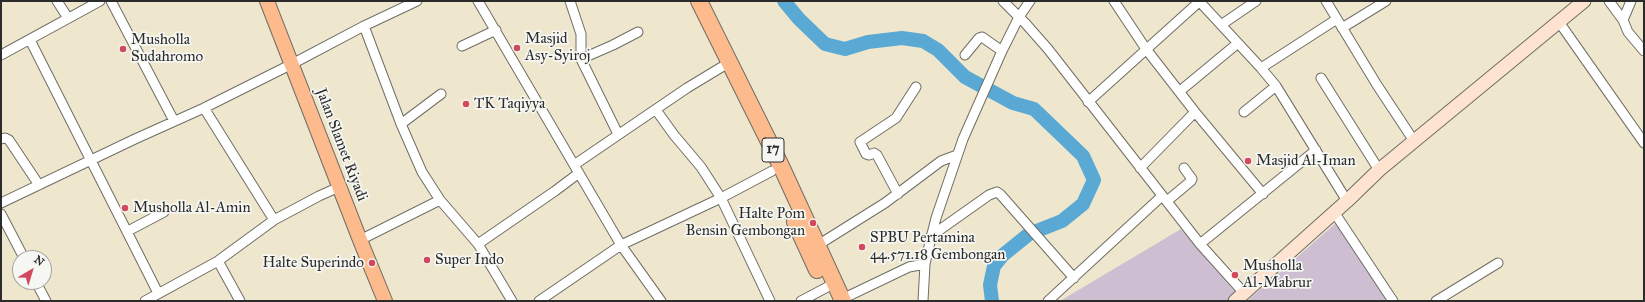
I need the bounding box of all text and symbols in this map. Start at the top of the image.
place label: Masjid Asy-Syiroj [525,30,590,65]
place label: Musholla Sudahromo [131,31,203,66]
marker: Masjid Asy-Syiroj [512,43,522,53]
marker: Musholla Sudahromo [118,44,128,54]
street label: Jalan Slamet Riyadi [311,86,371,204]
place label: TK Taqiyya [474,95,545,113]
marker: TK Taqiyya [461,99,471,109]
road number: 17 [762,138,784,162]
place label: Masjid Al-Iman [1256,152,1356,170]
marker: Masjid Al-Iman [1243,156,1253,166]
place label: Musholla Al-Amin [133,199,251,217]
marker: Musholla Al-Amin [120,203,130,213]
place label: Halte Pom Bensin Gembongan [686,205,805,240]
marker: Halte Pom Bensin Gembongan [808,218,818,228]
place label: SPBU Pertamina 44.571.18 Gembongan [870,229,1005,264]
marker: SPBU Pertamina 44.571.18 Gembongan [857,242,867,252]
north arrow [12,250,52,290]
place label: Super Indo [435,251,504,269]
text: N [31,253,47,269]
place label: Halte Superindo [262,254,364,272]
marker: Super Indo [422,255,432,265]
place label: Musholla Al-Mabrur [1243,257,1312,292]
marker: Halte Superindo [367,258,377,268]
marker: Musholla Al-Mabrur [1230,270,1240,280]

